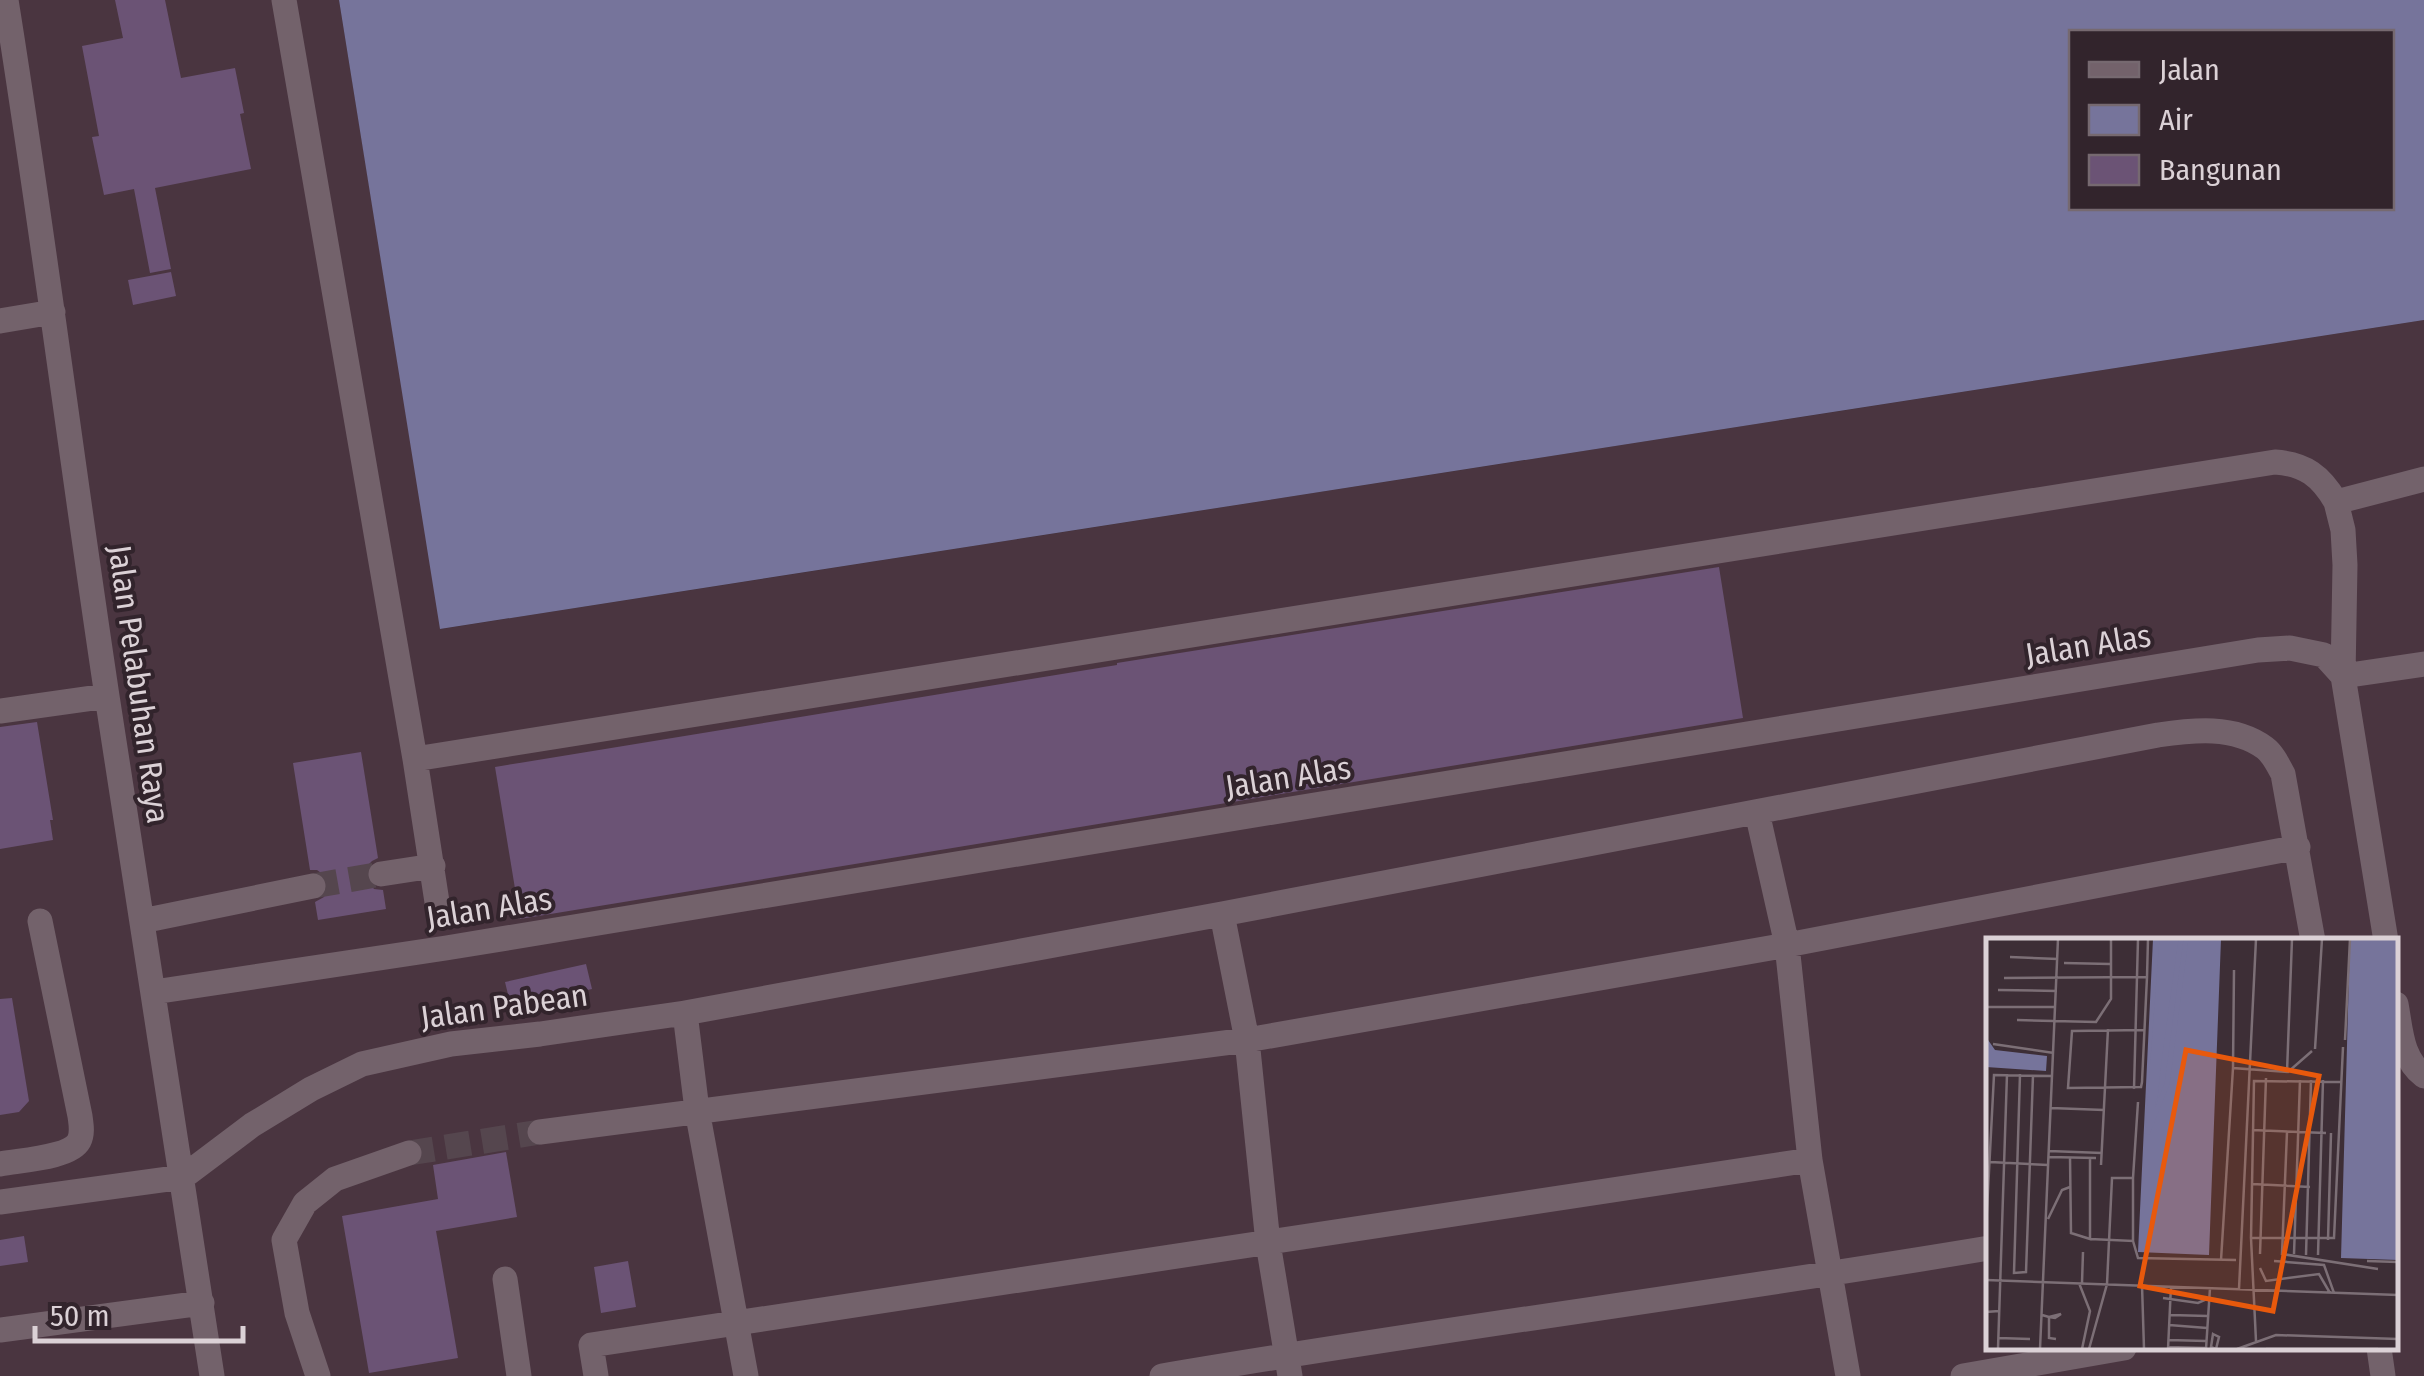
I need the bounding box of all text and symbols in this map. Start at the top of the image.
legend [2069,30,2394,210]
text: Jalan [2159,52,2220,88]
text: Air [2159,102,2193,138]
text: Bangunan [2159,152,2282,188]
street label: Jalan Pelabuhan Raya [101,542,177,826]
street label: Jalan Alas [2022,616,2154,674]
street label: Jalan Alas [1222,748,1354,806]
street label: Jalan Alas [423,879,555,937]
inset map [1986,938,2399,1351]
street label: Jalan Pabean [418,975,590,1037]
scale bar [35,1281,242,1343]
text: 50 m [50,1298,110,1334]

